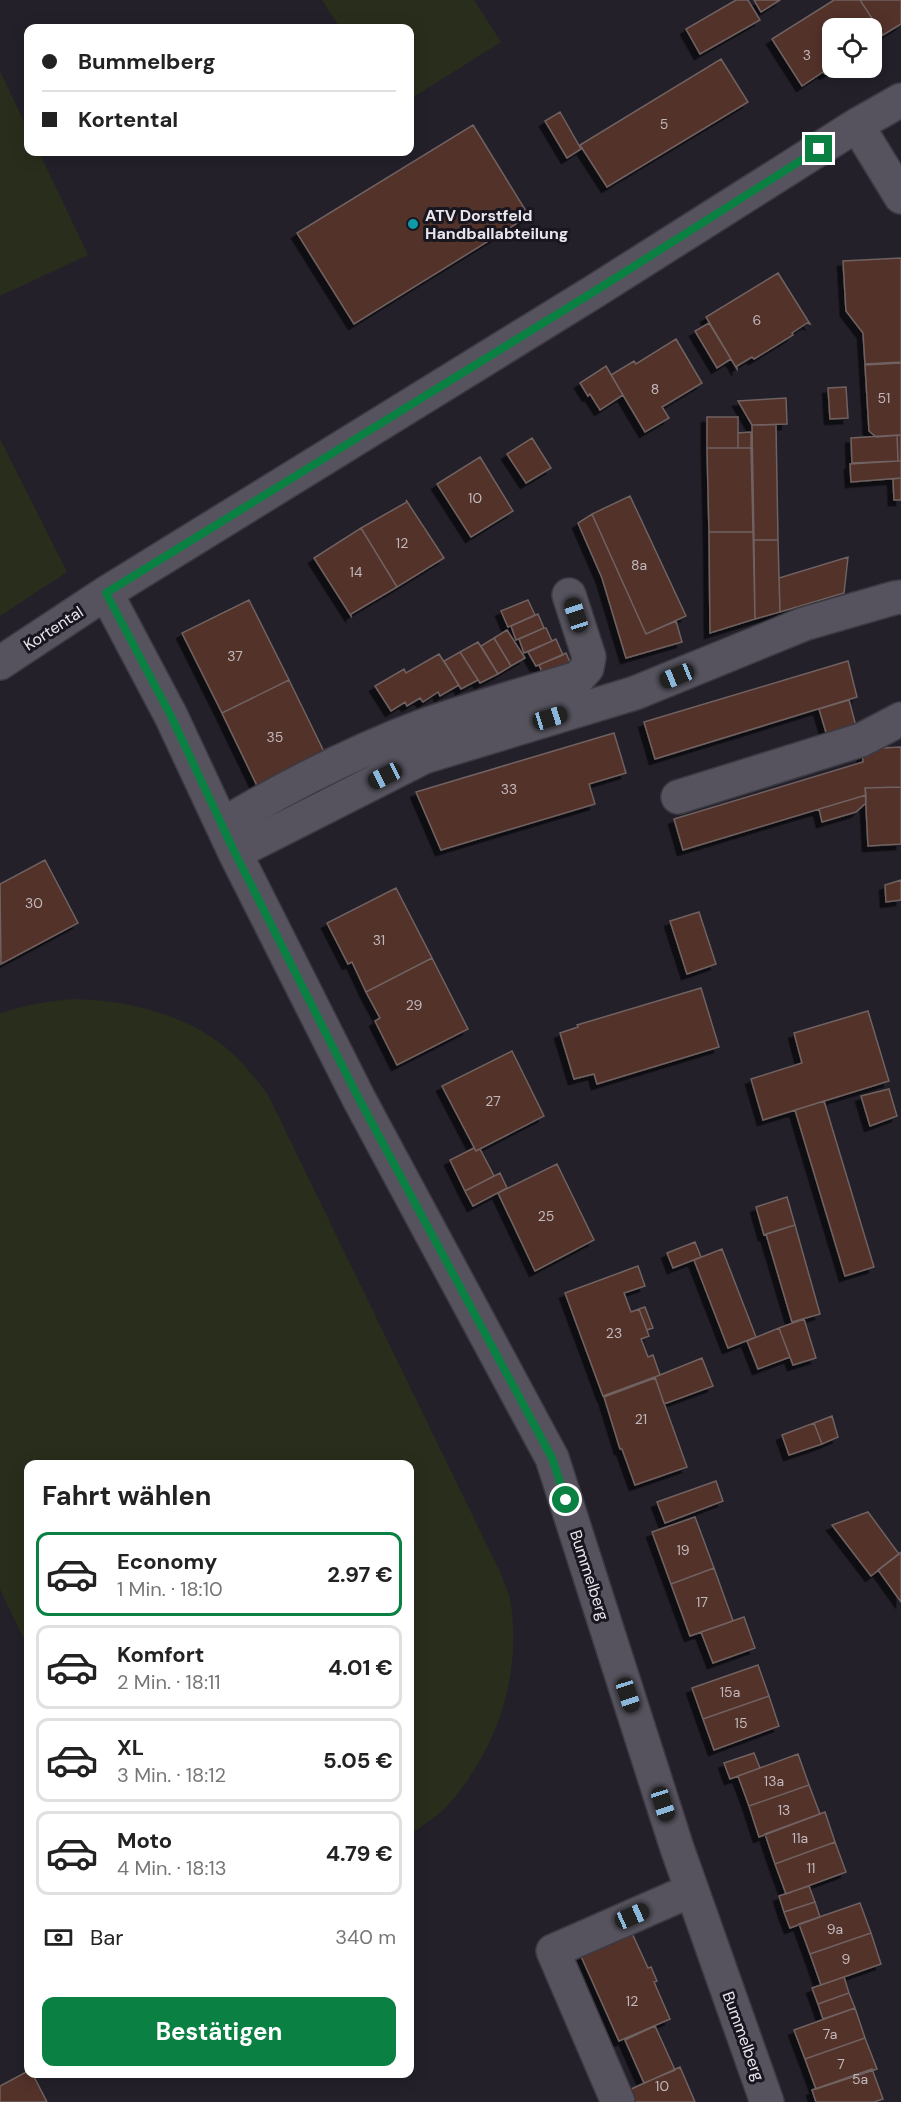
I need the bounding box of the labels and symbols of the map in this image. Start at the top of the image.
house number: 3 [803,46,811,64]
house number: 5 [660,115,668,133]
route end [805,135,832,162]
place label: ATV Dorstfeld Handballabteilung [425,205,568,244]
marker: ATV Dorstfeld Handballabteilung [406,217,420,231]
house number: 6 [753,311,761,329]
house number: 8 [651,380,659,398]
house number: 51 [878,389,890,407]
house number: 10 [468,489,482,507]
house number: 12 [396,534,408,552]
house number: 8a [631,556,647,574]
house number: 14 [350,563,363,581]
car [562,595,590,635]
street label: Kortental [19,601,87,655]
house number: 37 [227,647,243,665]
car [657,661,697,691]
car [530,704,570,732]
house number: 35 [267,728,283,746]
car [365,760,405,792]
house number: 33 [501,780,517,798]
house number: 30 [25,894,43,912]
house number: 31 [373,931,385,949]
house number: 29 [406,996,423,1014]
house number: 27 [485,1092,501,1110]
house number: 25 [538,1207,554,1225]
house number: 23 [606,1324,622,1342]
house number: 21 [635,1410,647,1428]
route start [552,1486,579,1513]
street label: Bummelberg [565,1527,614,1623]
house number: 19 [676,1541,690,1559]
house number: 17 [696,1593,708,1611]
car [614,1675,642,1715]
house number: 15a [720,1683,740,1701]
house number: 15 [735,1714,747,1732]
house number: 13a [764,1772,784,1790]
car [649,1784,677,1824]
house number: 13 [778,1801,790,1819]
house number: 11a [792,1829,808,1847]
house number: 11 [807,1859,815,1877]
car [612,1900,652,1932]
house number: 9a [827,1920,843,1938]
house number: 9 [842,1950,851,1968]
street label: Bummelberg [718,1989,769,2084]
house number: 12 [626,1992,638,2010]
house number: 7a [823,2025,837,2043]
house number: 7 [837,2055,845,2073]
house number: 5a [852,2070,868,2088]
house number: 10 [655,2077,669,2095]

